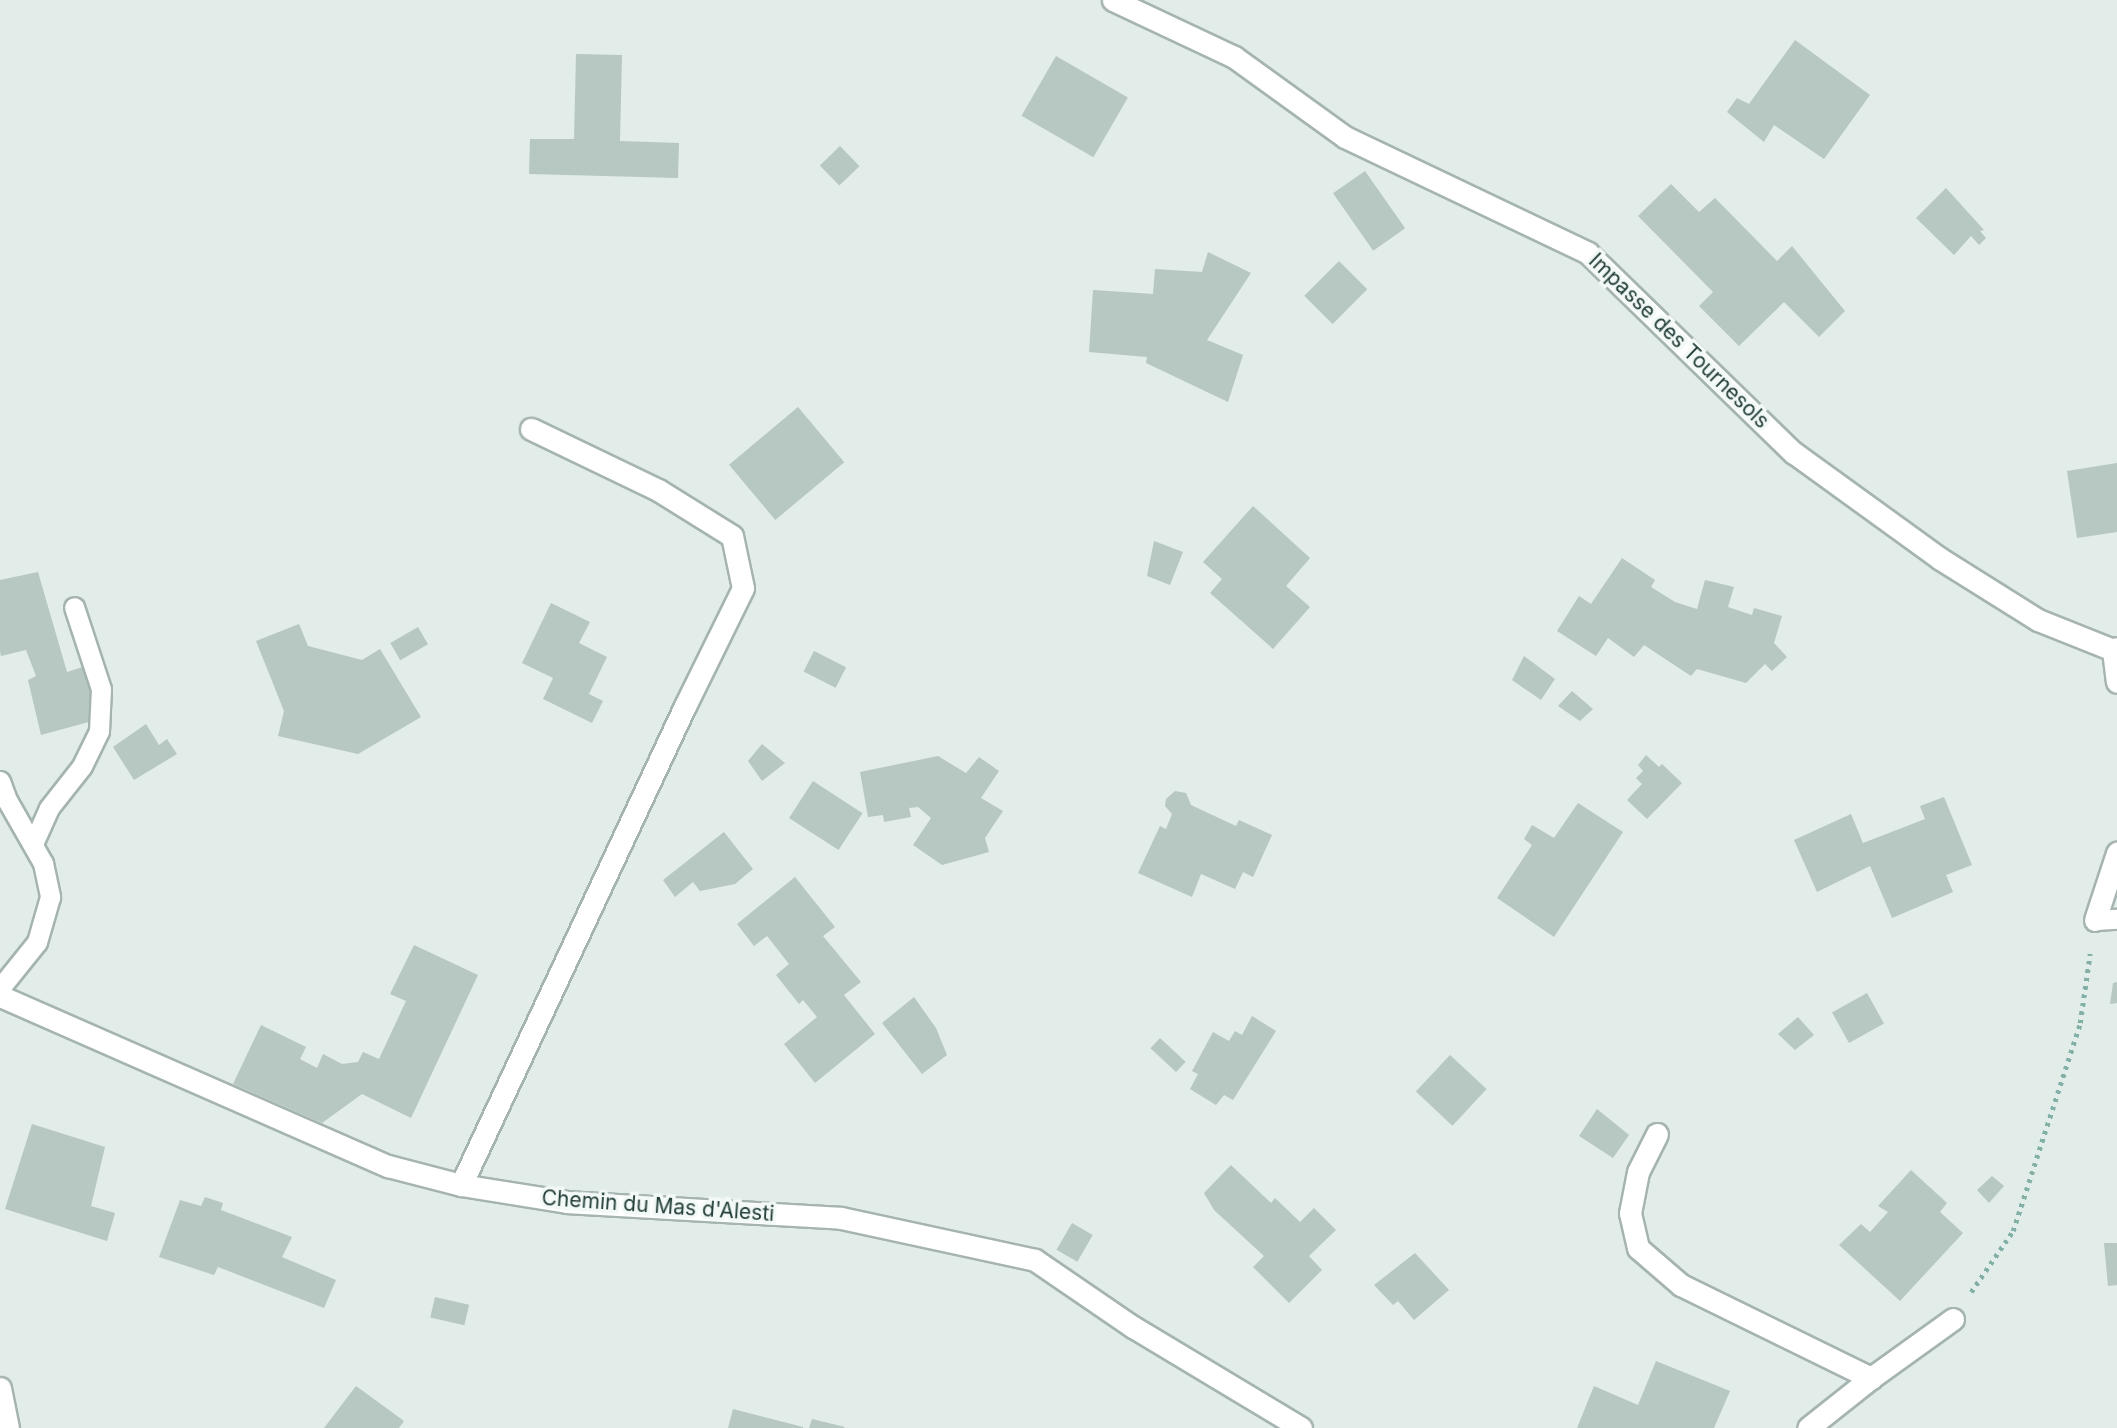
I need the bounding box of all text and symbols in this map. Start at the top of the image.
street label: Impasse des Tournesols [1584,248,1774,434]
street label: Chemin du Mas d'Alesti [541,1185,775,1227]

